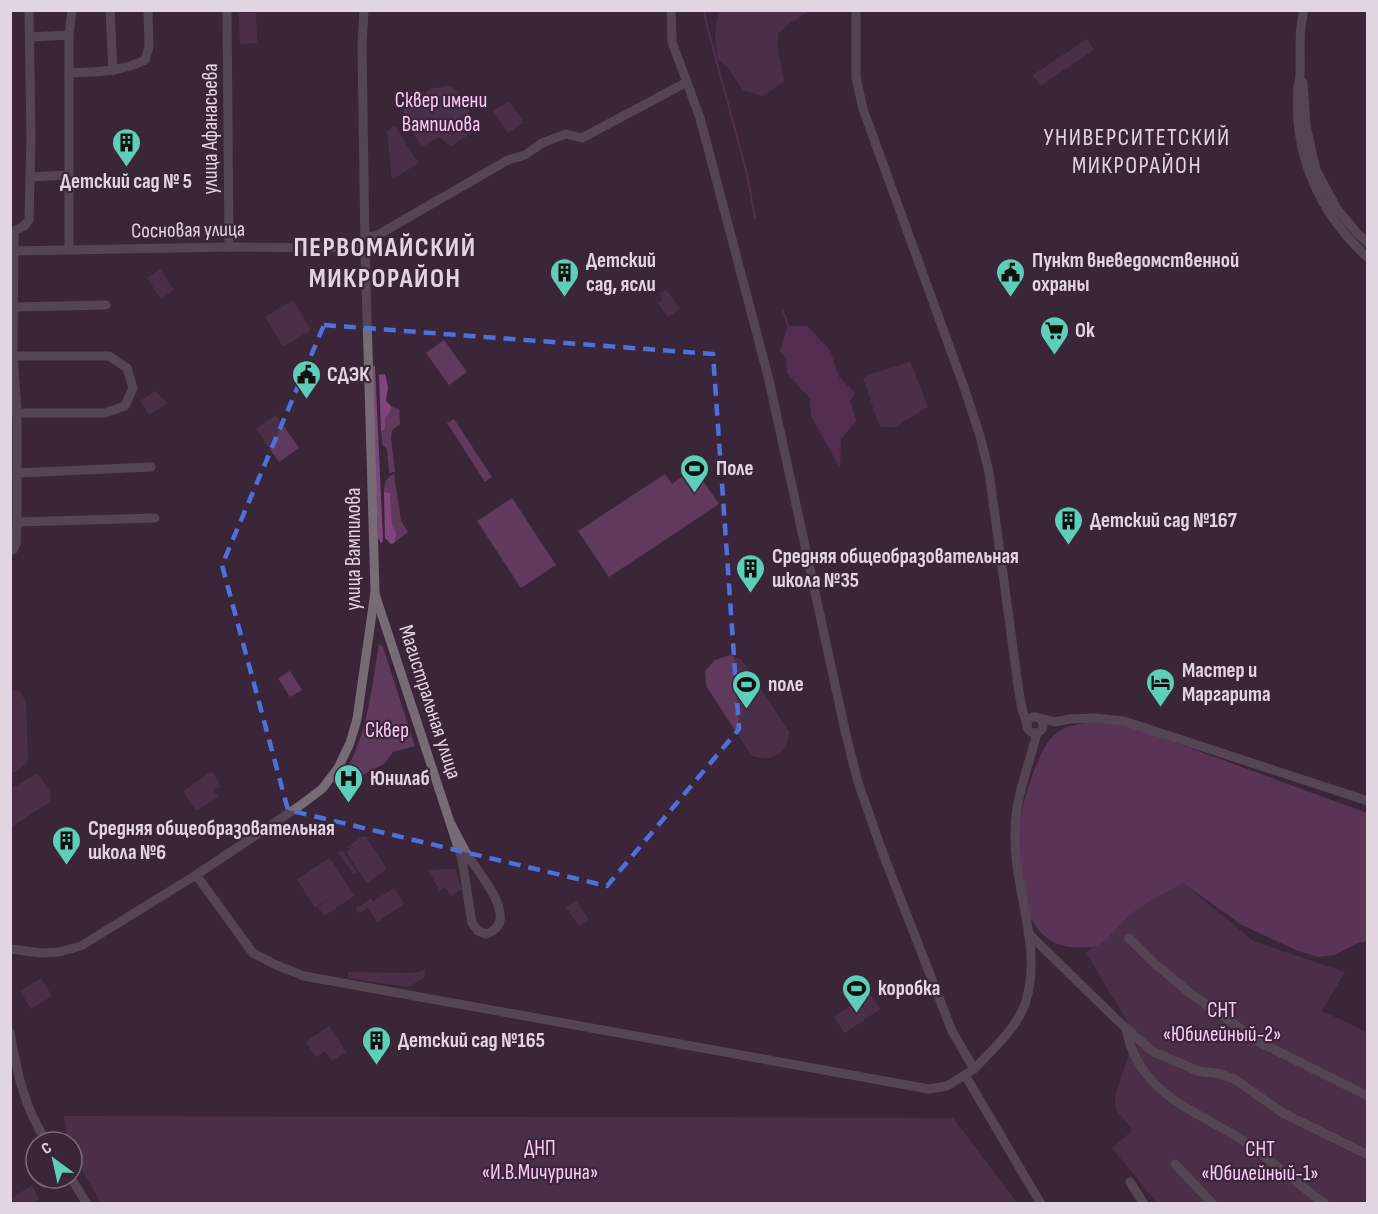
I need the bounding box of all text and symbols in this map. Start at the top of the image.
street label: улица Афанасьева [198,63,223,195]
park label: Сквер имени Вампилова [395,88,487,137]
district label: УНИВЕРСИТЕТСКИЙ МИКРОРАЙОН [1043,123,1231,180]
building icon: Детский сад № 5 [110,126,142,168]
place label: Детский сад № 5 [60,169,192,194]
street label: Сосновая улица [131,217,245,243]
district label: ПЕРВОМАЙСКИЙ МИКРОРАЙОН [293,232,477,295]
place label: Детский сад, ясли [586,248,656,297]
place label: Пункт вневедомственной охраны [1032,248,1239,297]
building icon: Детский сад, ясли [549,256,581,298]
public building icon: Пункт вневедомственной охраны [995,256,1027,298]
supermarket icon: Ok [1038,314,1070,356]
place label: Ok [1075,318,1095,343]
public building icon: СДЭК [290,358,322,400]
place label: СДЭК [327,362,370,387]
sports icon: Поле [679,452,711,494]
place label: Поле [716,456,753,481]
street label: улица Вампилова [341,488,366,610]
building icon: Детский сад №167 [1053,504,1085,546]
place label: Детский сад №167 [1090,508,1238,533]
place label: Средняя общеобразовательная школа №35 [772,544,1019,593]
building icon: Средняя общеобразовательная школа №35 [735,552,767,594]
street label: Магистральная улица [393,622,467,782]
place label: Мастер и Маргарита [1182,658,1271,707]
hotel icon: Мастер и Маргарита [1145,666,1177,708]
sports icon: поле [731,668,763,710]
place label: поле [768,672,804,697]
park label: Сквер [365,718,409,743]
hospital icon: Юнилаб [333,762,365,804]
place label: Юнилаб [370,766,430,791]
place label: Средняя общеобразовательная школа №6 [88,816,335,865]
building icon: Средняя общеобразовательная школа №6 [51,824,83,866]
sports icon: коробка [841,972,873,1014]
place label: коробка [878,976,940,1001]
park label: СНТ «Юбилейный-2» [1163,998,1281,1047]
building icon: Детский сад №165 [361,1024,393,1066]
place label: Детский сад №165 [398,1028,545,1053]
north arrow [24,1130,84,1190]
park label: ДНП «И.В.Мичурина» [482,1136,598,1185]
park label: СНТ «Юбилейный-1» [1201,1137,1319,1186]
text: С [38,1138,55,1159]

